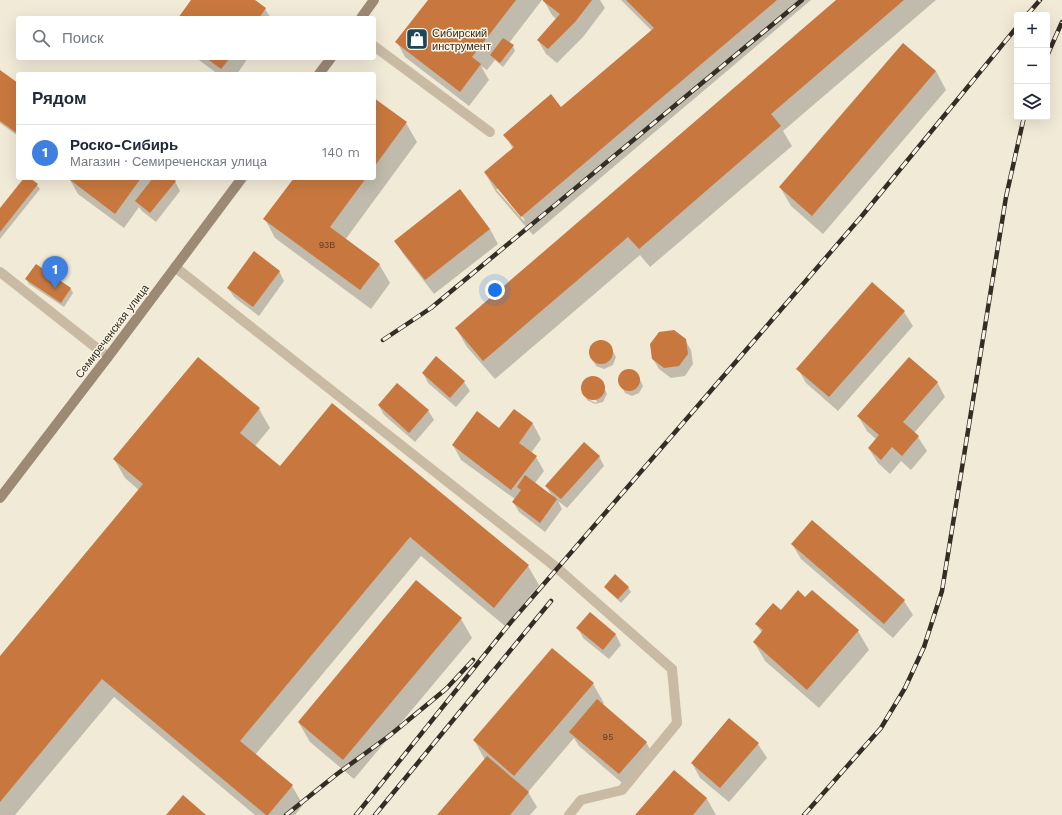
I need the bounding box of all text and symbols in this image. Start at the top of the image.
map controls [1014,12,1050,120]
button: + [1014,12,1050,48]
search box [16,16,376,60]
shop icon: Сибирский инструмент [404,26,430,52]
icon: search [30,27,52,49]
place label: Сибирский инструмент [432,27,491,53]
text: Поиск [62,29,104,47]
button: − [1014,48,1050,84]
button: layers [1014,84,1050,120]
text: Рядом [32,88,87,108]
text: Роско-Сибирь [70,136,178,154]
text: 1 [42,145,48,160]
text: 140 m [322,145,360,160]
text: Магазин · Семиреченская улица [70,154,267,169]
house number: 93В [319,240,335,250]
pin: 1 [42,256,68,289]
your location [485,280,505,300]
street label: Семиреченская улица [73,281,152,381]
house number: 95 [603,732,613,742]

